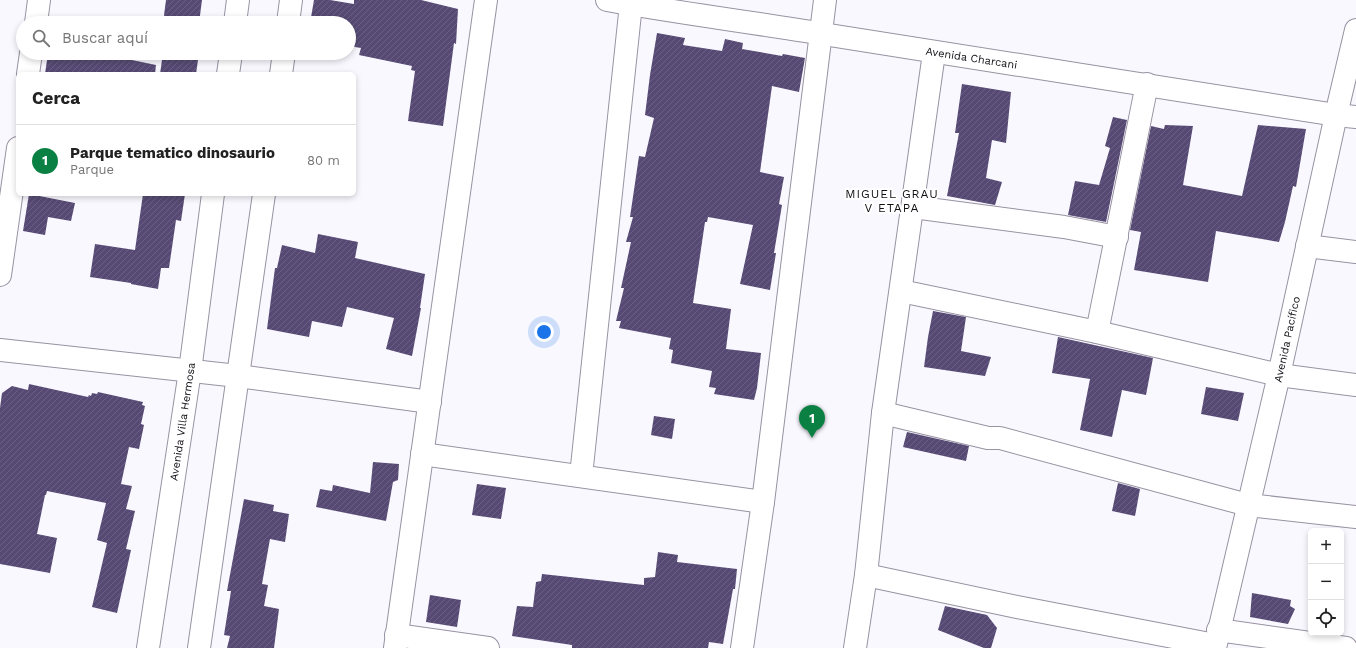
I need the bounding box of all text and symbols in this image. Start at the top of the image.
search box [16,16,356,60]
icon: search [30,27,52,49]
text: Buscar aquí [62,29,148,47]
street label: Avenida Charcani [925,44,1018,71]
text: Cerca [32,88,80,108]
text: Parque tematico dinosaurio [70,144,275,162]
text: 1 [42,153,48,168]
text: 80 m [307,153,340,168]
text: Parque [70,162,114,177]
district label: MIGUEL GRAU V ETAPA [845,187,939,215]
street label: Avenida Pacífico [1271,295,1303,383]
your location [534,322,554,342]
street label: Avenida Villa Hermosa [167,362,198,482]
pin: 1 [799,405,825,438]
map controls [1308,528,1344,636]
button: + [1308,528,1344,564]
button: − [1308,564,1344,600]
button: locate [1308,600,1344,636]

